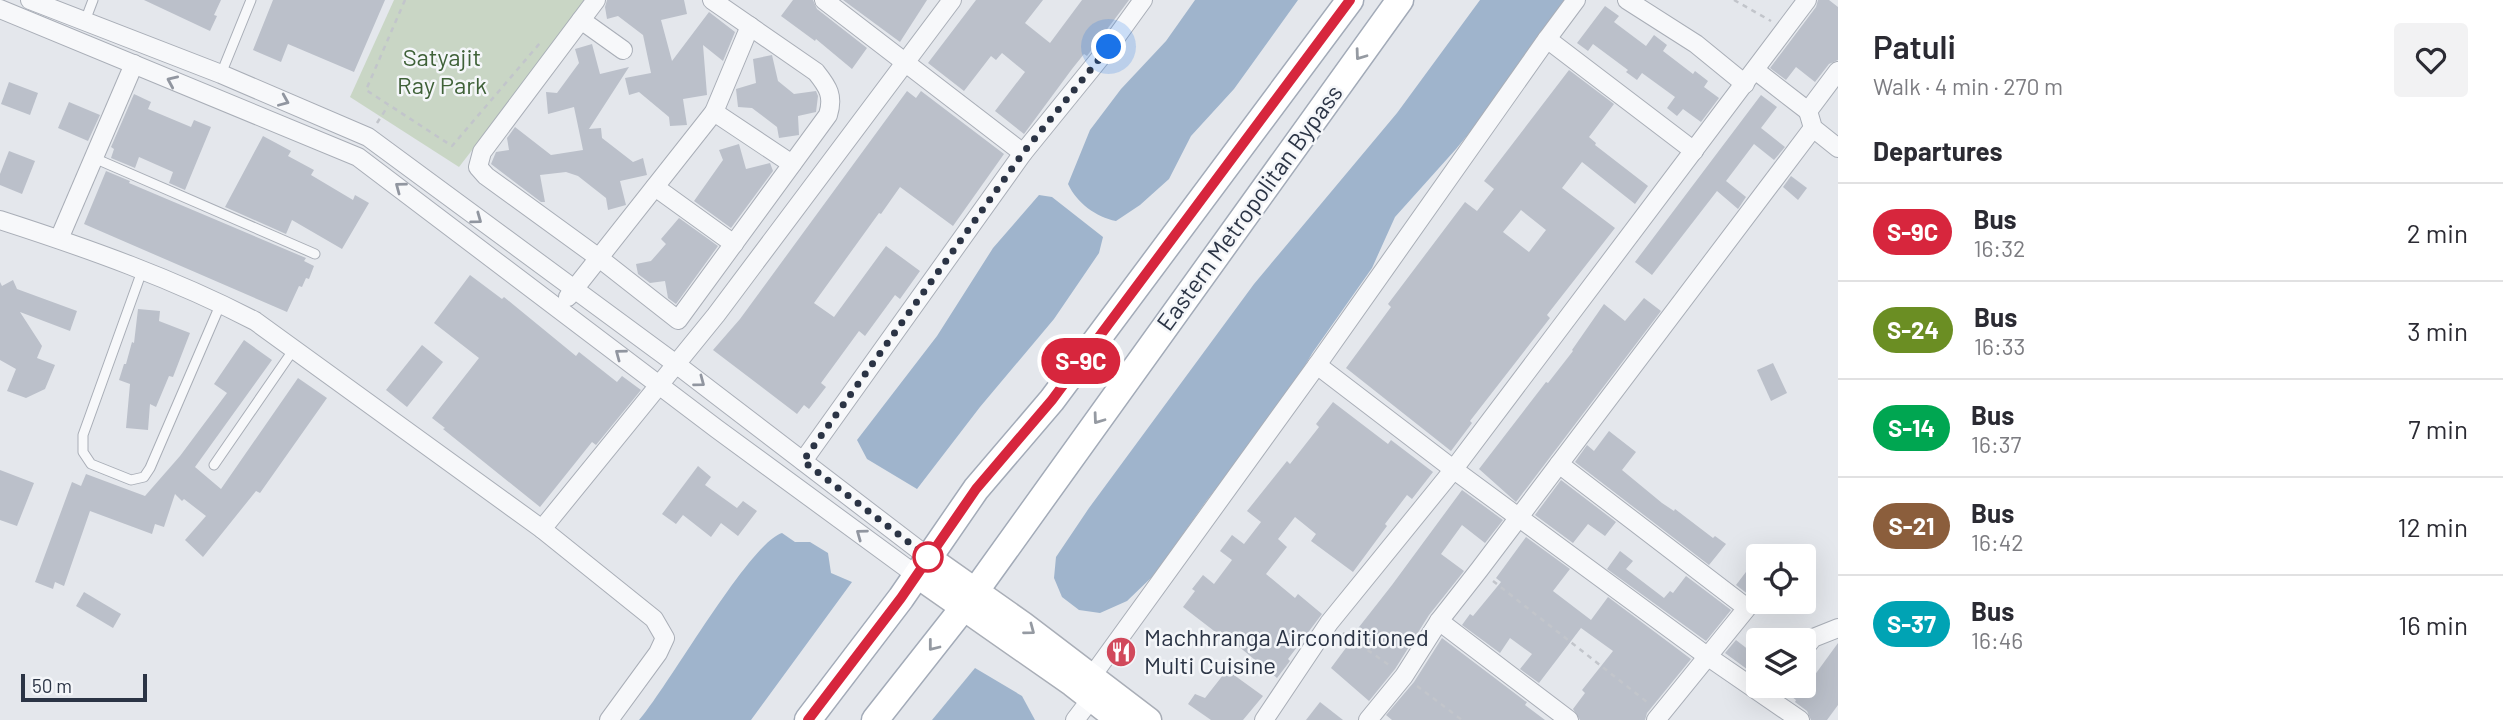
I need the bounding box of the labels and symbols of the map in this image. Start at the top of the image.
your location [1091,29,1126,64]
park label: Satyajit Ray Park [397,42,487,99]
one-way arrow [1356,47,1368,60]
one-way arrow [167,75,180,89]
street label: Eastern Metropolitan Bypass [1150,79,1348,336]
one-way arrow [277,93,289,107]
one-way arrow [395,183,407,196]
one-way arrow [469,211,482,223]
line badge: S-9C [1032,338,1130,384]
one-way arrow [615,350,628,363]
one-way arrow [692,374,705,387]
one-way arrow [1094,411,1106,424]
one-way arrow [856,530,869,543]
unlabelled marker [913,542,943,572]
one-way arrow [1022,621,1035,634]
place label: Machhranga Airconditioned Multi Cuisine [1144,622,1429,679]
restaurant icon: Machhranga Airconditioned Multi Cuisine [1104,635,1138,669]
one-way arrow [929,638,942,650]
scale bar [21,671,147,703]

